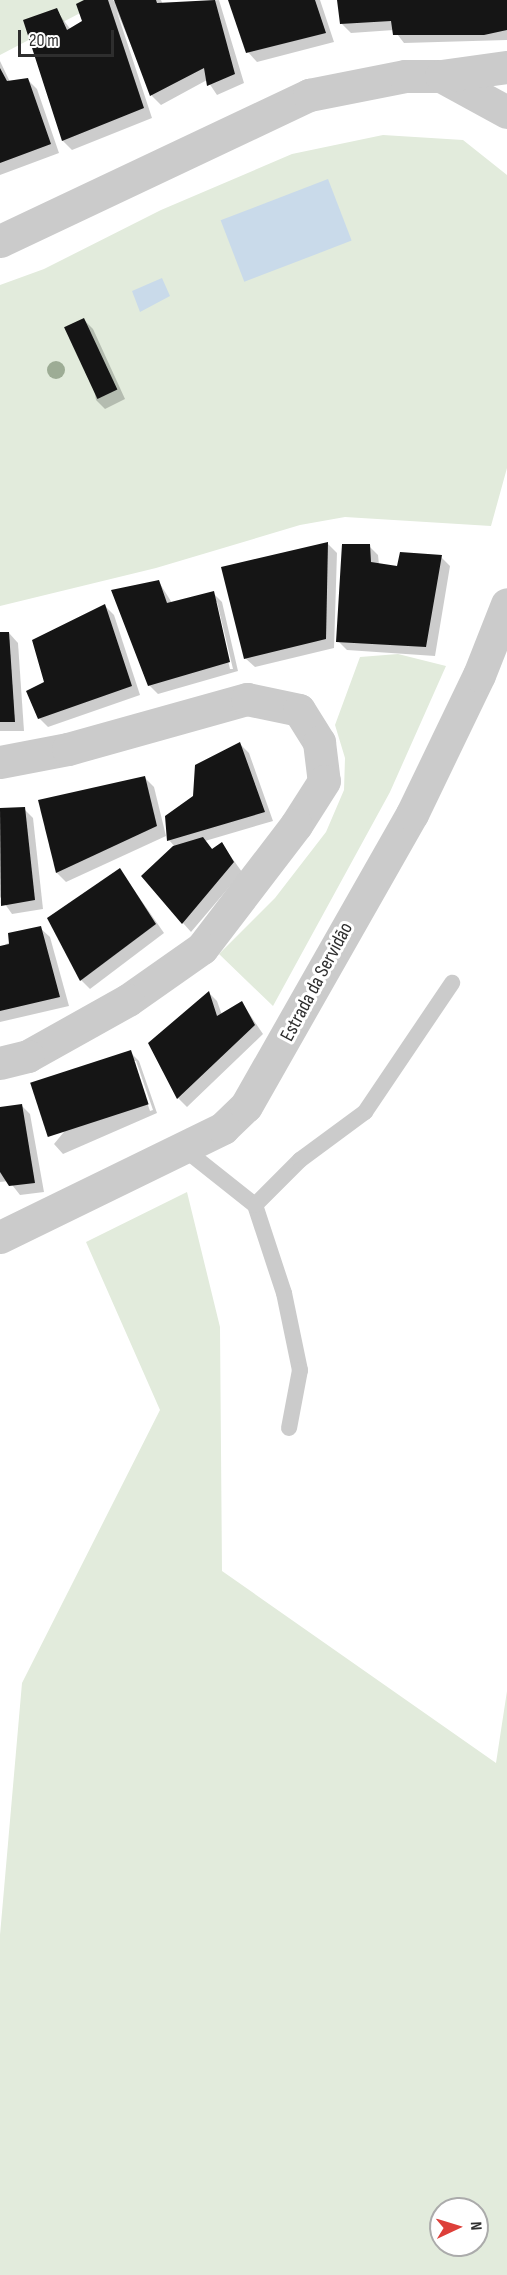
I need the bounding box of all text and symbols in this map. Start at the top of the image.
scale bar [21,18,117,56]
text: 20 m [29,30,59,51]
street label: Estrada da Servidão [276,918,358,1046]
north arrow [429,2197,489,2257]
text: N [466,2221,485,2231]

